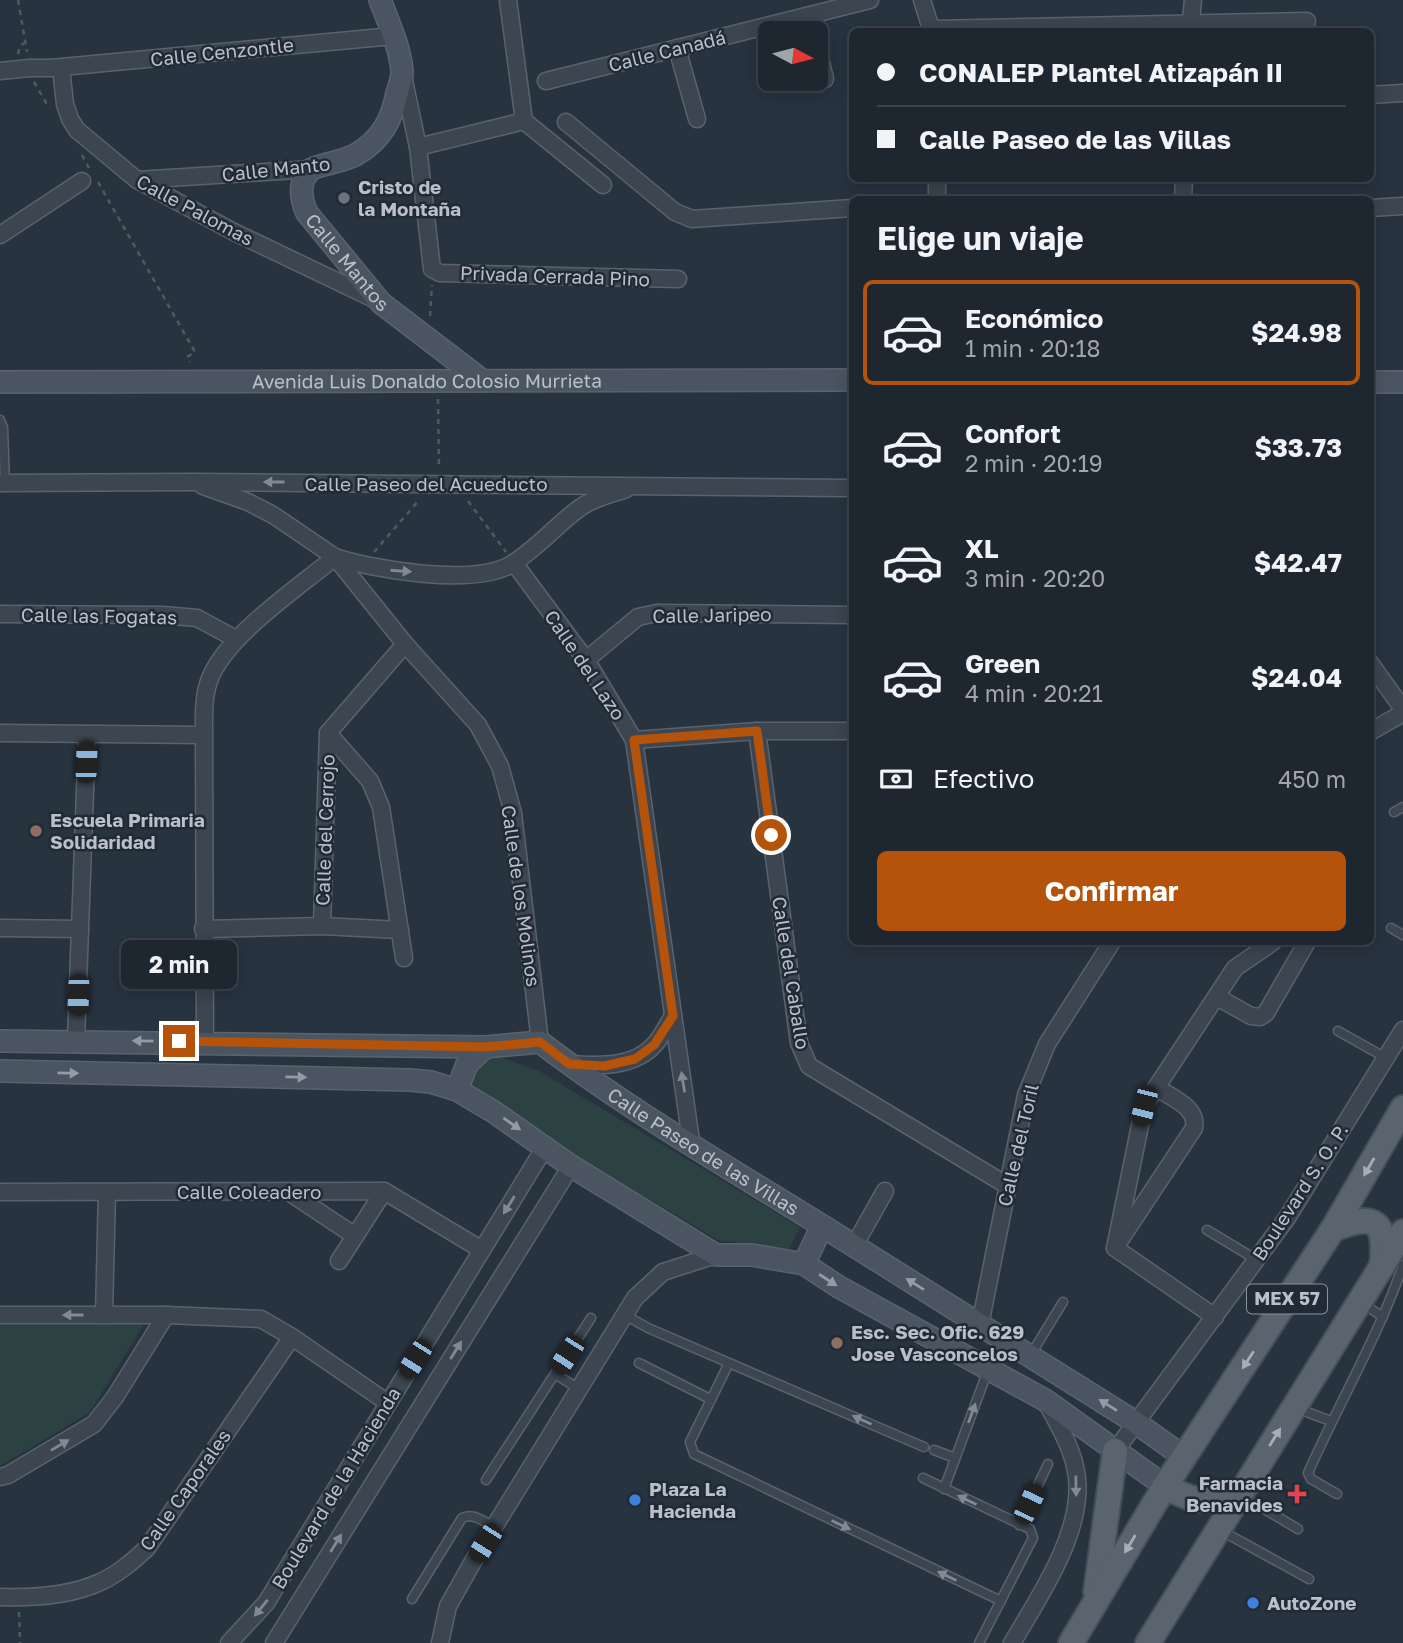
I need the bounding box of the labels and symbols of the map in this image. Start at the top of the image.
north arrow [758,21,828,91]
street label: Calle Canadá [606,25,728,76]
street label: Calle Cenzontle [149,33,295,70]
street label: Calle Manto [221,151,331,186]
street label: Calle Palomas [133,169,258,250]
place label: Cristo de la Montaña [358,175,461,220]
marker: Cristo de la Montaña [336,190,352,206]
street label: Calle Mantos [301,208,394,316]
street label: Privada Cerrada Pino [460,261,650,290]
street label: Avenida Luis Donaldo Colosio Murrieta [252,369,602,392]
street label: Calle Paseo del Acueducto [304,472,548,495]
one-way arrow [263,476,285,488]
one-way arrow [390,566,412,577]
street label: Calle Jaripeo [652,602,772,627]
street label: Calle las Fogatas [21,603,177,628]
street label: Calle del Lazo [540,605,631,724]
car [75,741,98,783]
street label: Calle del Cerrojo [310,754,339,906]
street label: Calle de los Molinos [497,804,546,988]
place label: Escuela Primaria Solidaridad [50,808,205,853]
route start [755,819,787,851]
marker: Escuela Primaria Solidaridad [28,823,44,839]
street label: Calle del Caballo [768,895,815,1051]
callout: 2 min [121,940,237,988]
car [67,974,90,1016]
route end [163,1025,195,1057]
one-way arrow [132,1035,154,1047]
one-way arrow [57,1067,79,1078]
one-way arrow [677,1071,688,1093]
one-way arrow [285,1072,307,1083]
street label: Calle del Toril [992,1081,1043,1208]
street label: Calle Paseo de las Villas [604,1082,804,1220]
car [1129,1083,1160,1129]
one-way arrow [503,1117,521,1131]
street label: Boulevard S. O. P. [1247,1119,1352,1265]
one-way arrow [1363,1158,1375,1177]
street label: Calle Coleadero [177,1180,321,1203]
one-way arrow [503,1196,516,1215]
one-way arrow [818,1273,838,1286]
one-way arrow [905,1278,924,1291]
road number: MEX 57 [1247,1284,1327,1314]
one-way arrow [62,1309,84,1321]
place label: Esc. Sec. Ofic. 629 Jose Vasconcelos [851,1320,1024,1365]
car [547,1332,588,1378]
marker: Esc. Sec. Ofic. 629 Jose Vasconcelos [829,1335,845,1351]
car [395,1336,436,1382]
one-way arrow [450,1341,463,1360]
one-way arrow [1241,1350,1254,1370]
street label: Boulevard de la Hacienda [266,1383,405,1593]
one-way arrow [1098,1398,1117,1411]
one-way arrow [966,1403,977,1424]
one-way arrow [851,1414,872,1425]
street label: Calle Caporales [134,1425,235,1555]
one-way arrow [1268,1427,1281,1446]
one-way arrow [50,1438,69,1451]
place label: Farmacia Benavides [1186,1471,1283,1516]
one-way arrow [1070,1475,1082,1497]
place label: Plaza La Hacienda [649,1477,736,1522]
car [1011,1481,1048,1527]
marker: Farmacia Benavides [1289,1486,1305,1502]
marker: Plaza La Hacienda [627,1492,643,1508]
one-way arrow [957,1494,977,1505]
car [465,1520,506,1566]
one-way arrow [831,1520,852,1531]
one-way arrow [330,1534,342,1553]
one-way arrow [1123,1535,1136,1554]
one-way arrow [937,1570,957,1581]
place label: AutoZone [1267,1591,1356,1614]
marker: AutoZone [1245,1595,1261,1611]
one-way arrow [254,1598,269,1616]

